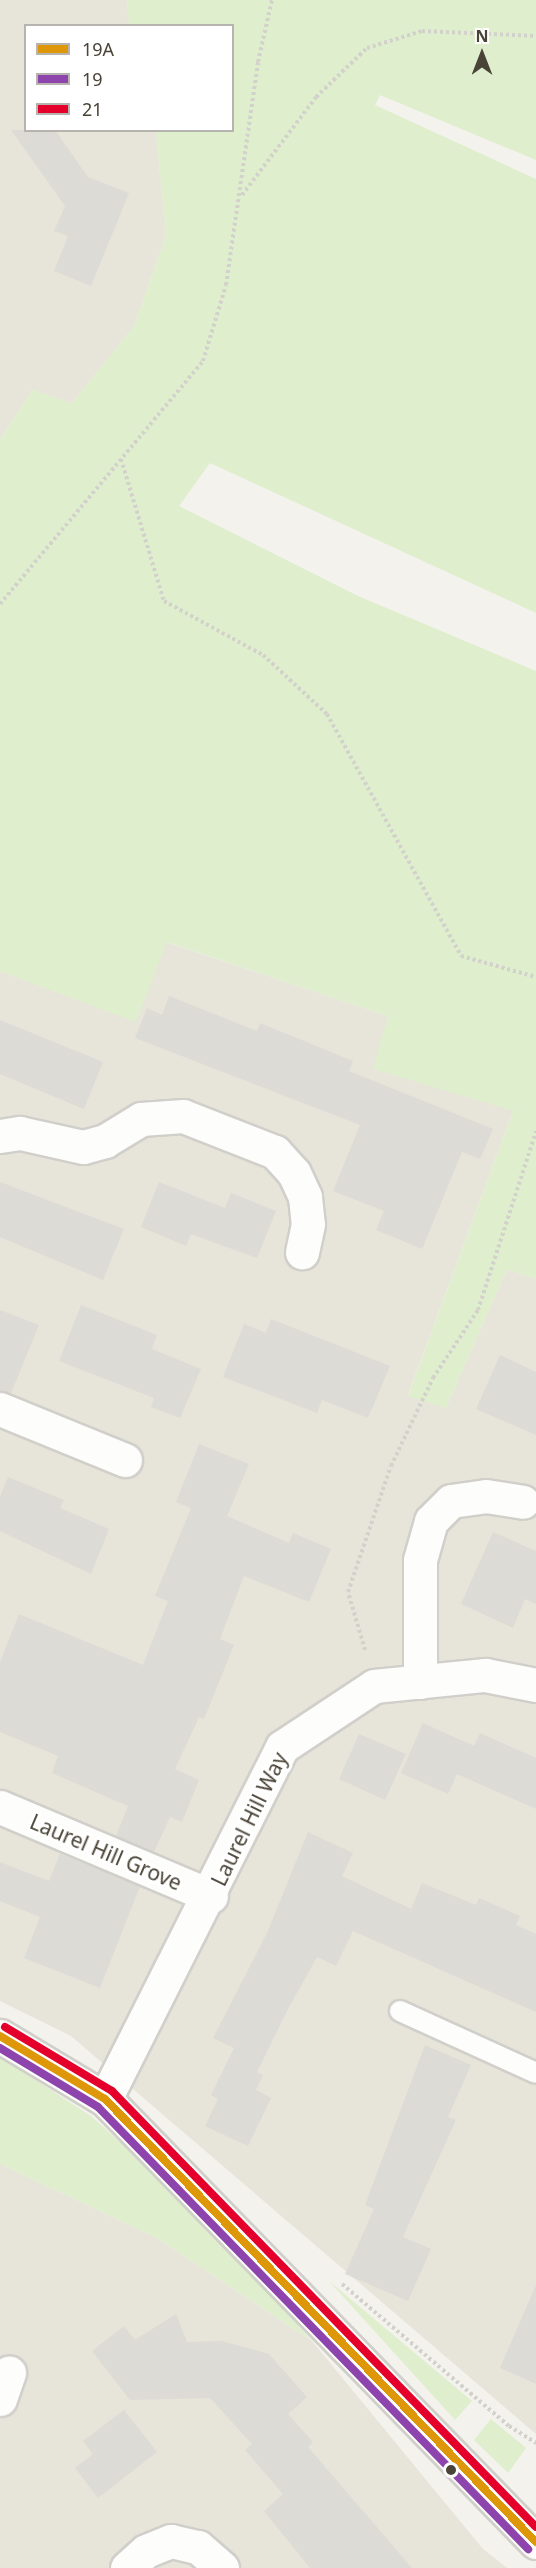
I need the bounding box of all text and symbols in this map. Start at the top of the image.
legend [24,24,234,132]
north arrow [452,24,512,84]
text: N [475,25,489,47]
text: 19A [82,37,114,61]
text: 19 [82,67,103,91]
text: 21 [82,97,103,121]
street label: Laurel Hill Way [206,1748,292,1890]
street label: Laurel Hill Grove [26,1809,186,1895]
unlabelled marker [445,2464,457,2476]

